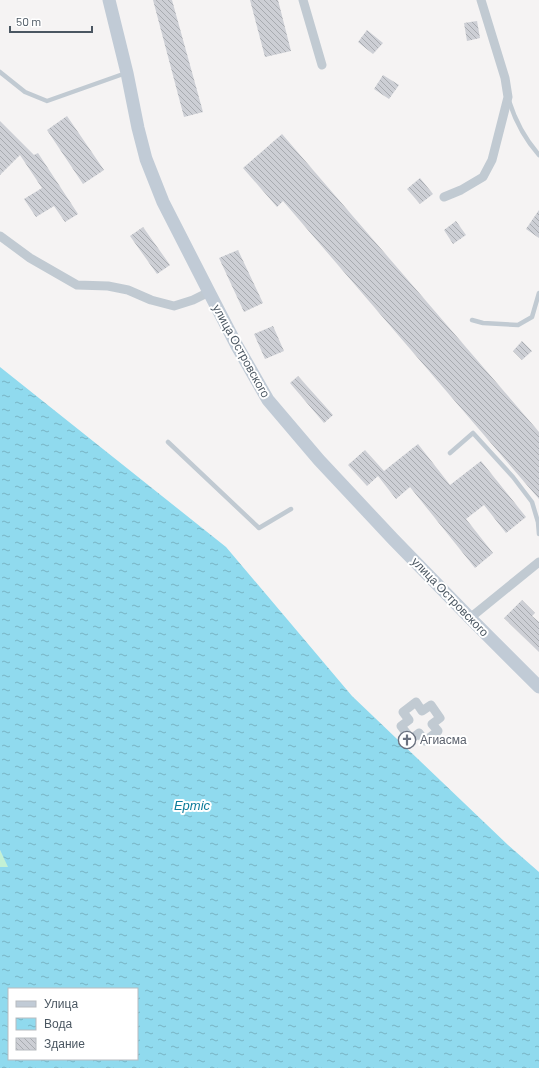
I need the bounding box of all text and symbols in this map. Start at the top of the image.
scale bar [10,8,92,34]
text: 50 m [16,14,41,28]
street label: улица Островского [210,301,274,400]
street label: улица Островского [409,554,492,640]
church icon: Агиасма [397,730,417,750]
place label: Агиасма [420,732,467,746]
water label: Ертіс [174,797,211,813]
legend [8,988,138,1060]
text: Улица [44,996,78,1011]
text: Вода [44,1016,72,1031]
text: Здание [44,1036,85,1051]

